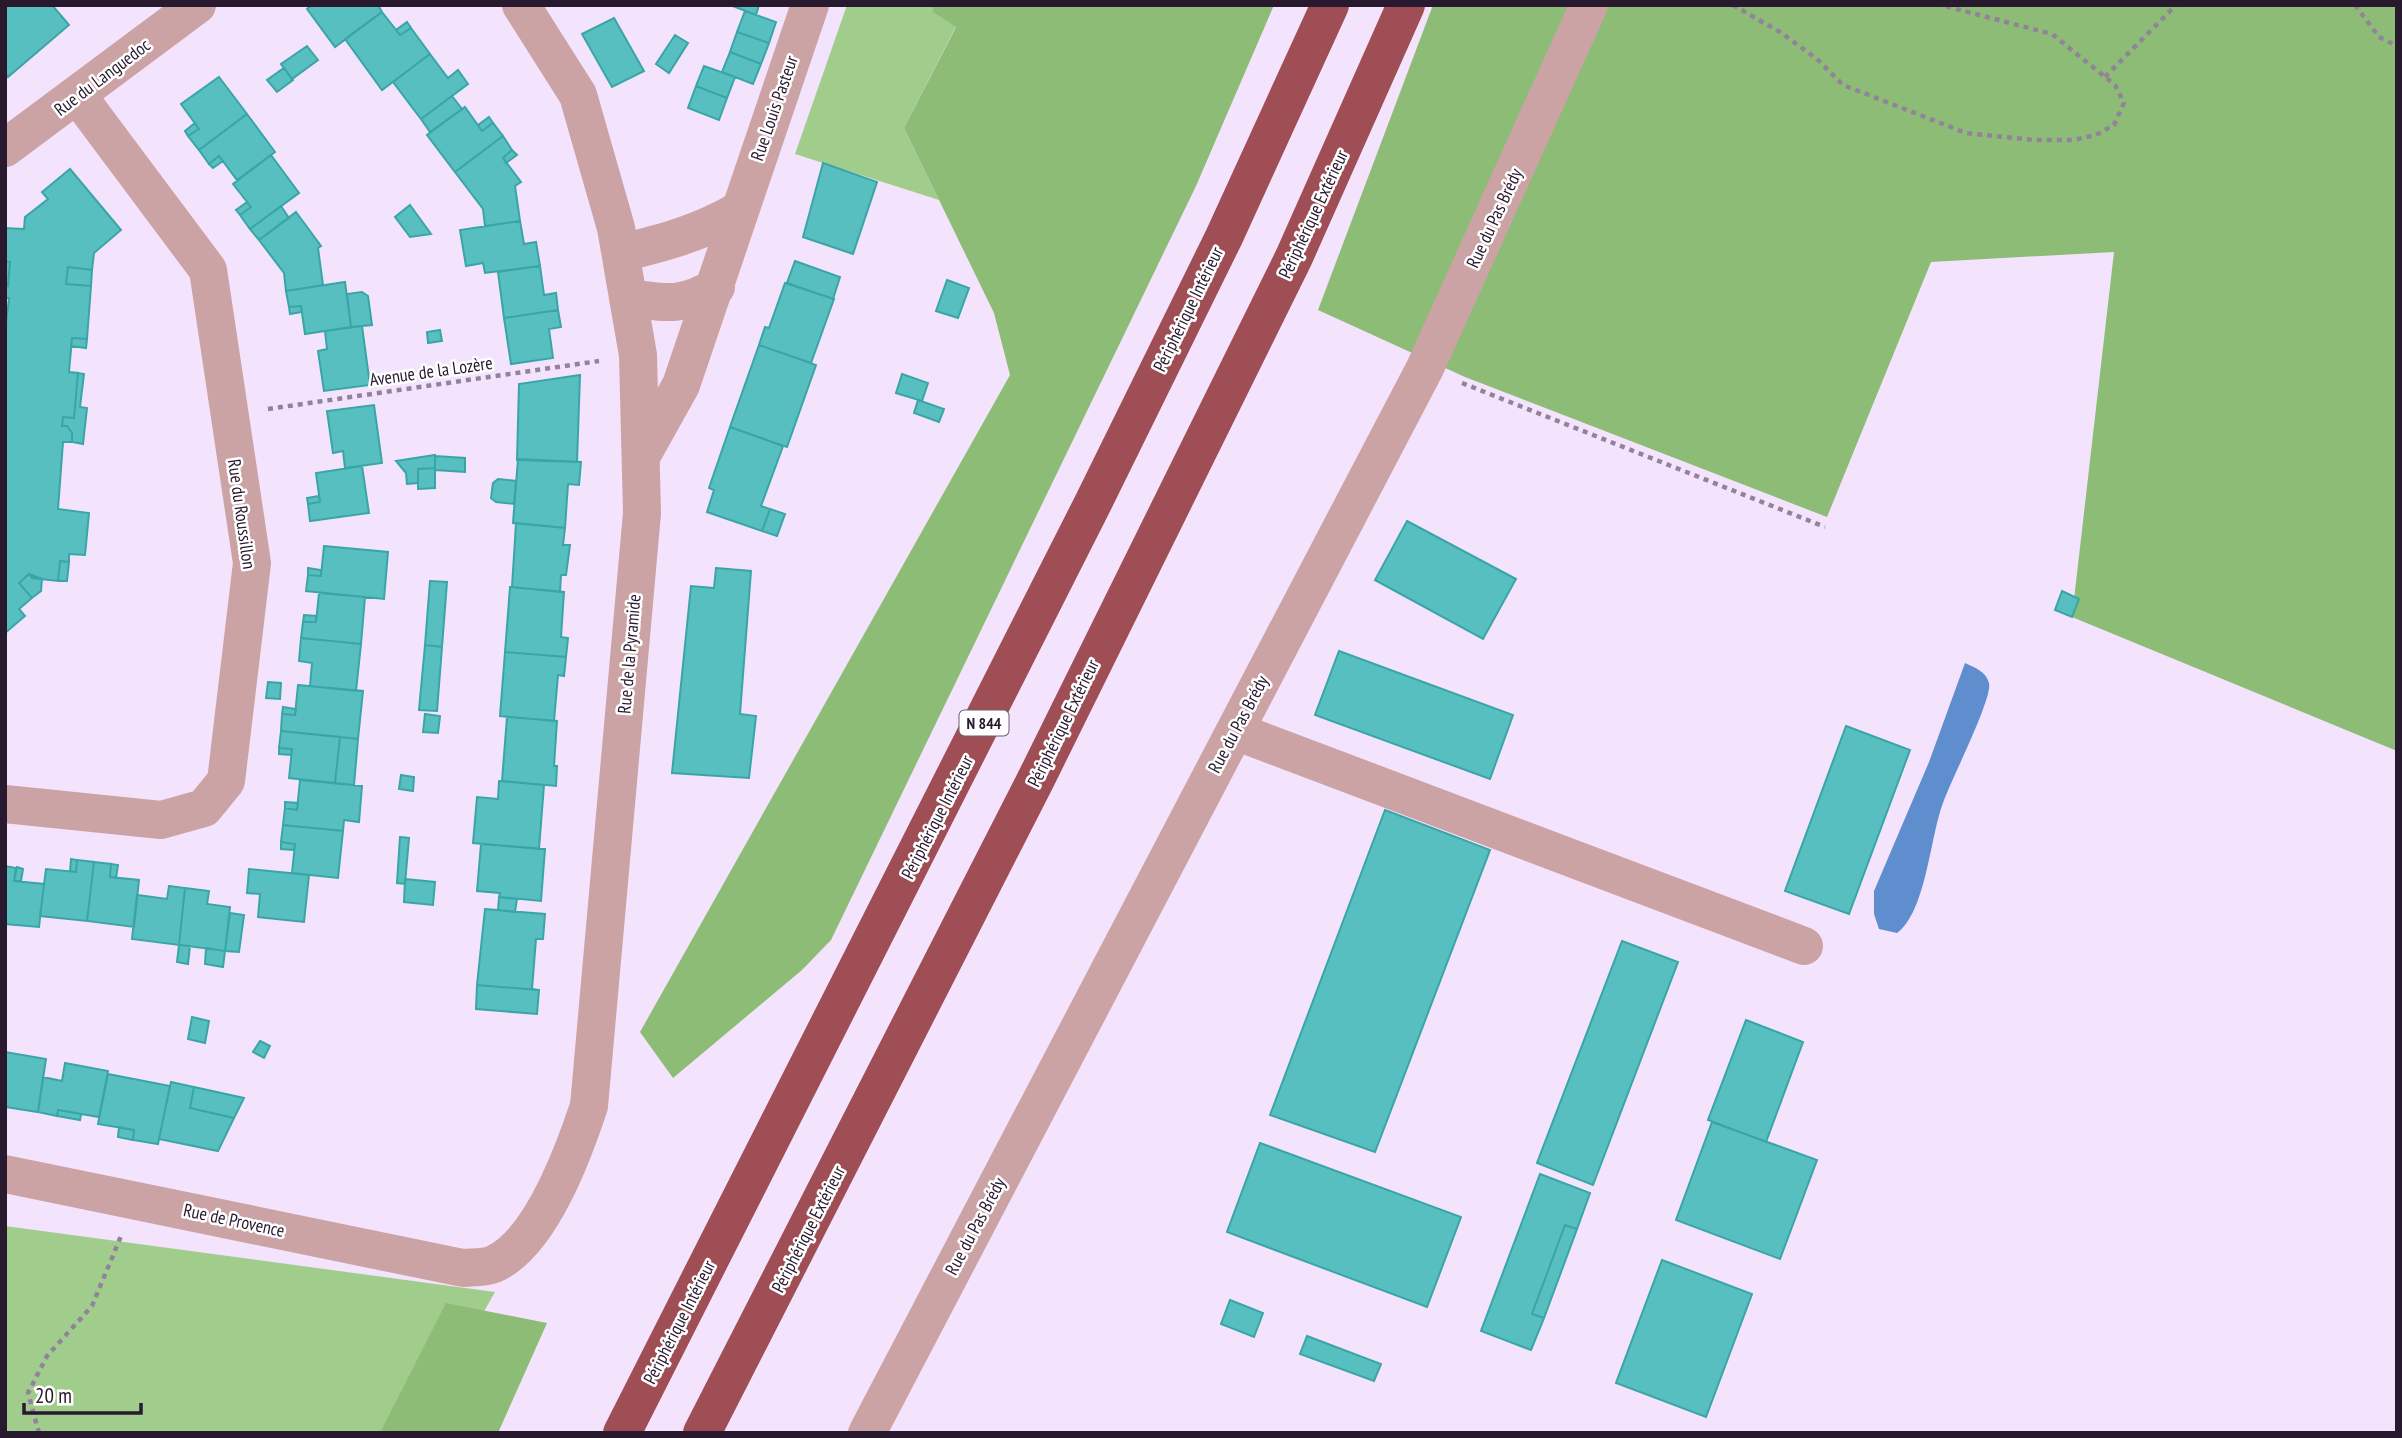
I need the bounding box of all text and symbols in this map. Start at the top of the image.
street label: Rue du Languedoc [49,33,155,121]
street label: Rue Louis Pasteur [745,52,803,164]
street label: Périphérique Extérieur [1273,146,1353,282]
street label: Rue du Pas Brédy [1461,164,1527,271]
street label: Périphérique Intérieur [1148,243,1228,375]
street label: Avenue de la Lozère [368,351,494,391]
street label: Rue du Roussillon [223,458,261,570]
street label: Rue de la Pyramide [612,593,646,715]
street label: Périphérique Extérieur [1022,655,1104,791]
street label: Rue du Pas Brédy [1203,671,1273,777]
road number: N 844 [960,710,1009,736]
street label: Périphérique Intérieur [896,751,978,883]
street label: Périphérique Extérieur [766,1162,850,1296]
street label: Rue du Pas Brédy [940,1173,1010,1279]
street label: Rue de Provence [181,1198,287,1242]
street label: Périphérique Intérieur [638,1256,720,1388]
scale bar [24,1372,142,1416]
text: 20 m [35,1382,72,1409]

